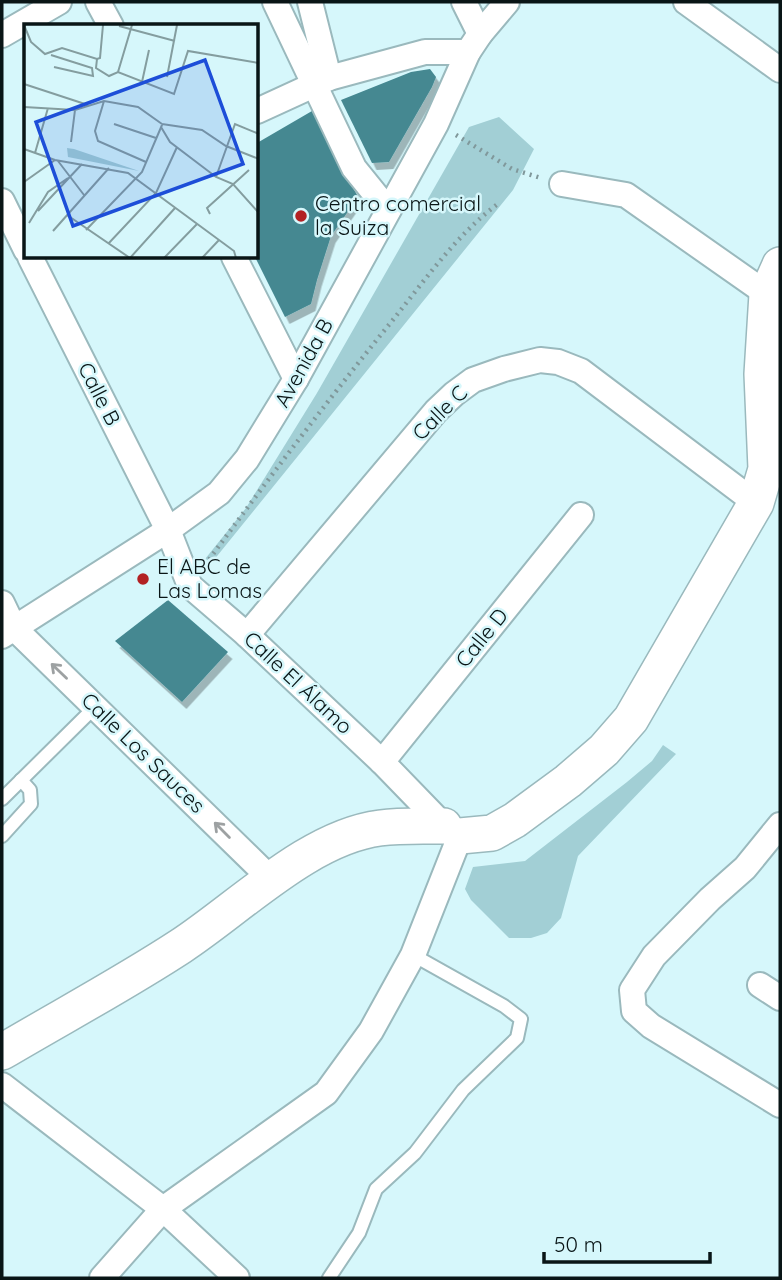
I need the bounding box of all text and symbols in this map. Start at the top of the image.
inset map [24,24,259,259]
place label: Centro comercial la Suiza [315,190,481,240]
marker: Centro comercial la Suiza [293,208,309,224]
street label: Avenida B [268,314,338,411]
street label: Calle B [73,358,127,429]
street label: Calle C [406,379,472,445]
place label: El ABC de Las Lomas [157,553,262,603]
marker: El ABC de Las Lomas [135,571,151,587]
street label: Calle D [450,603,513,672]
street label: Calle El Álamo [239,625,358,739]
one-way arrow [51,663,68,680]
street label: Calle Los Sauces [76,687,211,818]
one-way arrow [213,822,230,839]
scale bar [544,1220,710,1264]
text: 50 m [554,1231,603,1257]

